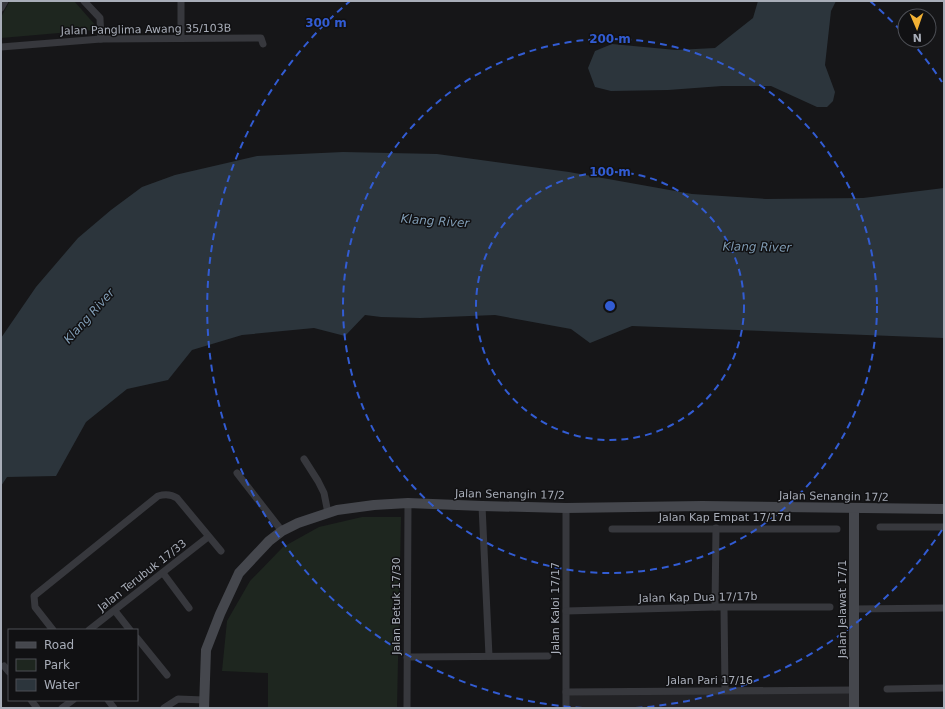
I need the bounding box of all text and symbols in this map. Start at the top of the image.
north arrow [897,8,937,48]
text: 300 m [305,16,347,30]
street label: Jalan Panglima Awang 35/103B [60,22,231,38]
text: N [912,31,922,44]
text: 200 m [589,32,631,46]
text: 100 m [589,165,631,179]
water label: Klang River [400,212,471,230]
water label: Klang River [723,239,793,255]
water label: Klang River [61,285,118,346]
centre of rings [603,299,617,313]
street label: Jalan Senangin 17/2 [454,487,565,502]
street label: Jalan Senangin 17/2 [778,489,889,504]
street label: Jalan Kap Empat 17/17d [658,511,791,524]
street label: Jalan Terubuk 17/33 [95,537,189,615]
street label: Jalan Betuk 17/30 [390,557,403,656]
street label: Jalan Jelawat 17/1 [836,560,849,659]
street label: Jalan Kaloi 17/17 [549,562,562,655]
street label: Jalan Kap Dua 17/17b [637,590,758,605]
legend [8,629,138,701]
text: Road [44,638,74,652]
text: Park [44,658,70,672]
street label: Jalan Pari 17/16 [666,674,753,687]
text: Water [44,678,80,692]

